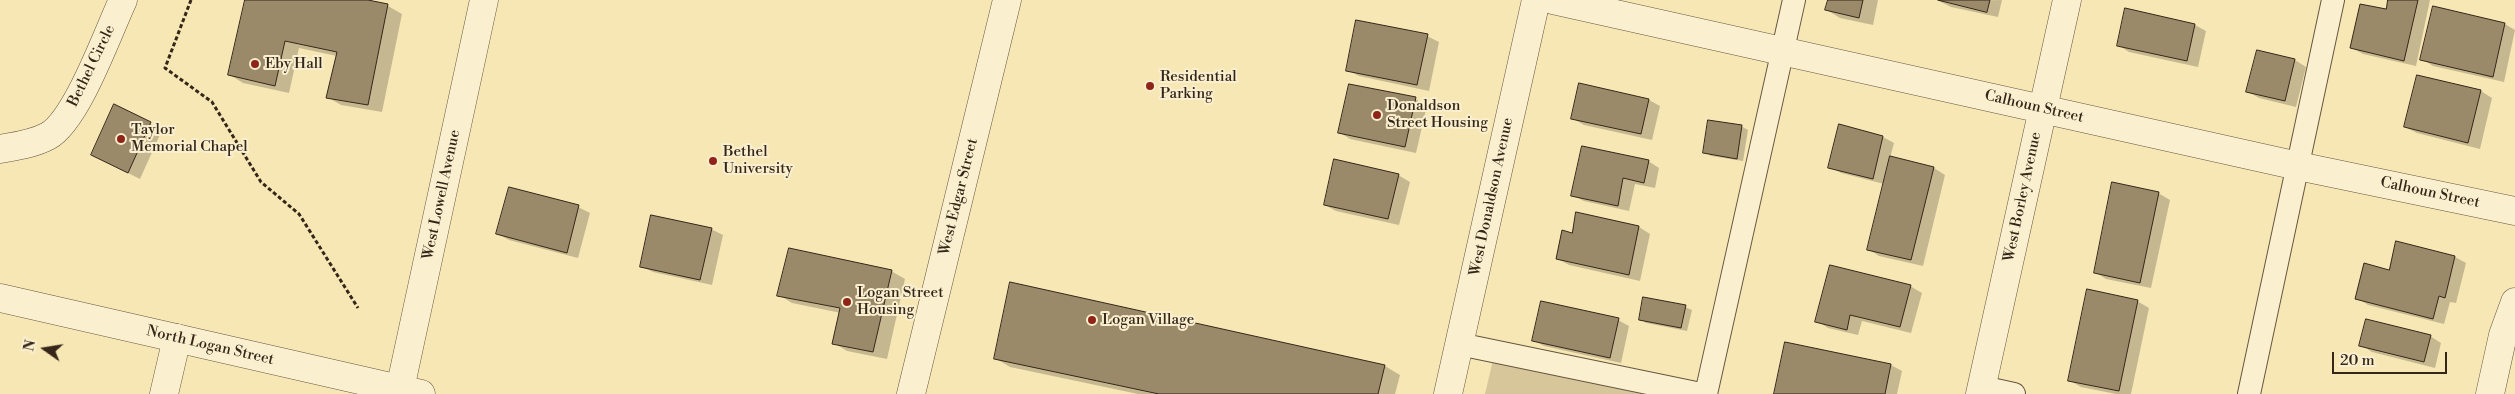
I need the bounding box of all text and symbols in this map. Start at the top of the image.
street label: Bethel Circle [64,22,120,110]
place label: Eby Hall [265,55,323,73]
marker: Eby Hall [249,58,261,70]
place label: Residential Parking [1160,68,1237,103]
marker: Residential Parking [1144,80,1156,92]
street label: Calhoun Street [1983,87,2085,127]
place label: Donaldson Street Housing [1387,97,1488,132]
marker: Donaldson Street Housing [1371,109,1383,121]
street label: West Donaldson Avenue [1466,116,1518,278]
place label: Taylor Memorial Chapel [131,121,248,156]
street label: West Lowell Avenue [419,128,465,262]
street label: West Borley Avenue [2000,130,2046,264]
marker: Taylor Memorial Chapel [115,133,127,145]
street label: West Edgar Street [936,137,982,257]
place label: Bethel University [723,143,793,178]
marker: Bethel University [707,155,719,167]
street label: Calhoun Street [2379,174,2481,212]
place label: Logan Street Housing [857,284,943,319]
marker: Logan Street Housing [841,296,853,308]
place label: Logan Village [1102,311,1194,329]
marker: Logan Village [1086,314,1098,326]
street label: North Logan Street [144,323,276,369]
north arrow [20,324,70,374]
text: N [20,338,40,353]
scale bar [2335,342,2450,374]
text: 20 m [2340,351,2375,370]

